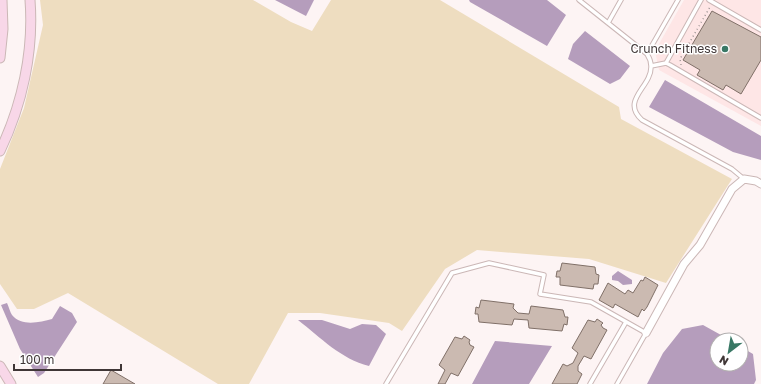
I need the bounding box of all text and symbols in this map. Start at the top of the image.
place label: Crunch Fitness [630,41,717,56]
marker: Crunch Fitness [720,44,730,54]
north arrow [709,332,749,372]
scale bar [14,346,121,372]
text: 100 m [20,352,54,367]
text: N [717,353,731,369]

